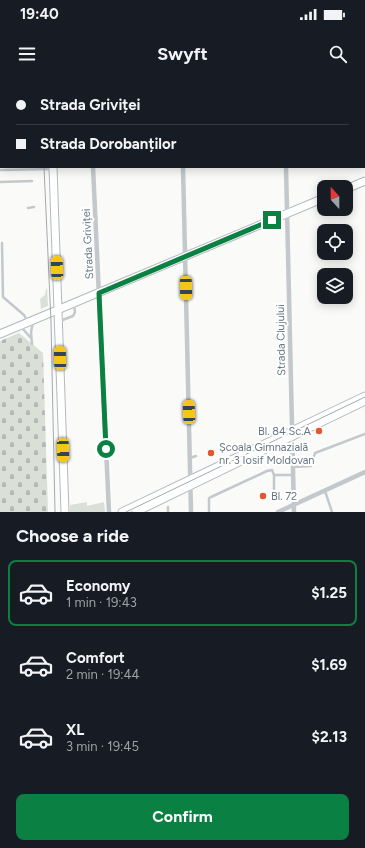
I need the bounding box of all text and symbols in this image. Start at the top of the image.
text: 19:40 [20,5,59,23]
icon: menu [16,43,38,65]
text: Swyft [157,43,208,65]
icon: search [327,43,349,65]
text: Strada Griviței [40,96,140,114]
text: Strada Dorobanților [40,135,176,153]
north arrow [317,180,353,216]
map controls [317,180,353,304]
street label: Strada Griviței [80,208,96,280]
route end [263,211,281,229]
button: locate [317,224,353,260]
car [51,256,63,280]
button: layers [317,268,353,304]
car [180,276,192,300]
street label: Strada Clujului [274,304,288,376]
car [54,346,66,370]
car [183,400,195,424]
place label: Bl. 84 Sc.A [258,425,312,438]
marker: Bl. 84 Sc.A [314,426,324,436]
car [57,438,69,462]
route start [97,440,115,458]
place label: Școala Gimnazială nr. 3 Iosif Moldovan [219,441,315,467]
marker: Școala Gimnazială nr. 3 Iosif Moldovan [206,448,216,458]
place label: Bl. 72 [271,490,297,503]
marker: Bl. 72 [258,491,268,501]
text: Choose a ride [16,525,129,547]
icon: car [18,575,54,611]
text: Economy [66,577,131,595]
text: $1.25 [311,584,347,602]
text: 1 min · 19:43 [66,595,137,610]
icon: car [18,647,54,683]
text: Comfort [66,649,125,667]
text: $1.69 [311,656,347,674]
text: 2 min · 19:44 [66,667,140,682]
icon: car [18,719,54,755]
text: XL [66,721,84,739]
text: $2.13 [312,728,347,746]
text: 3 min · 19:45 [66,739,139,754]
button: Confirm [16,794,349,840]

